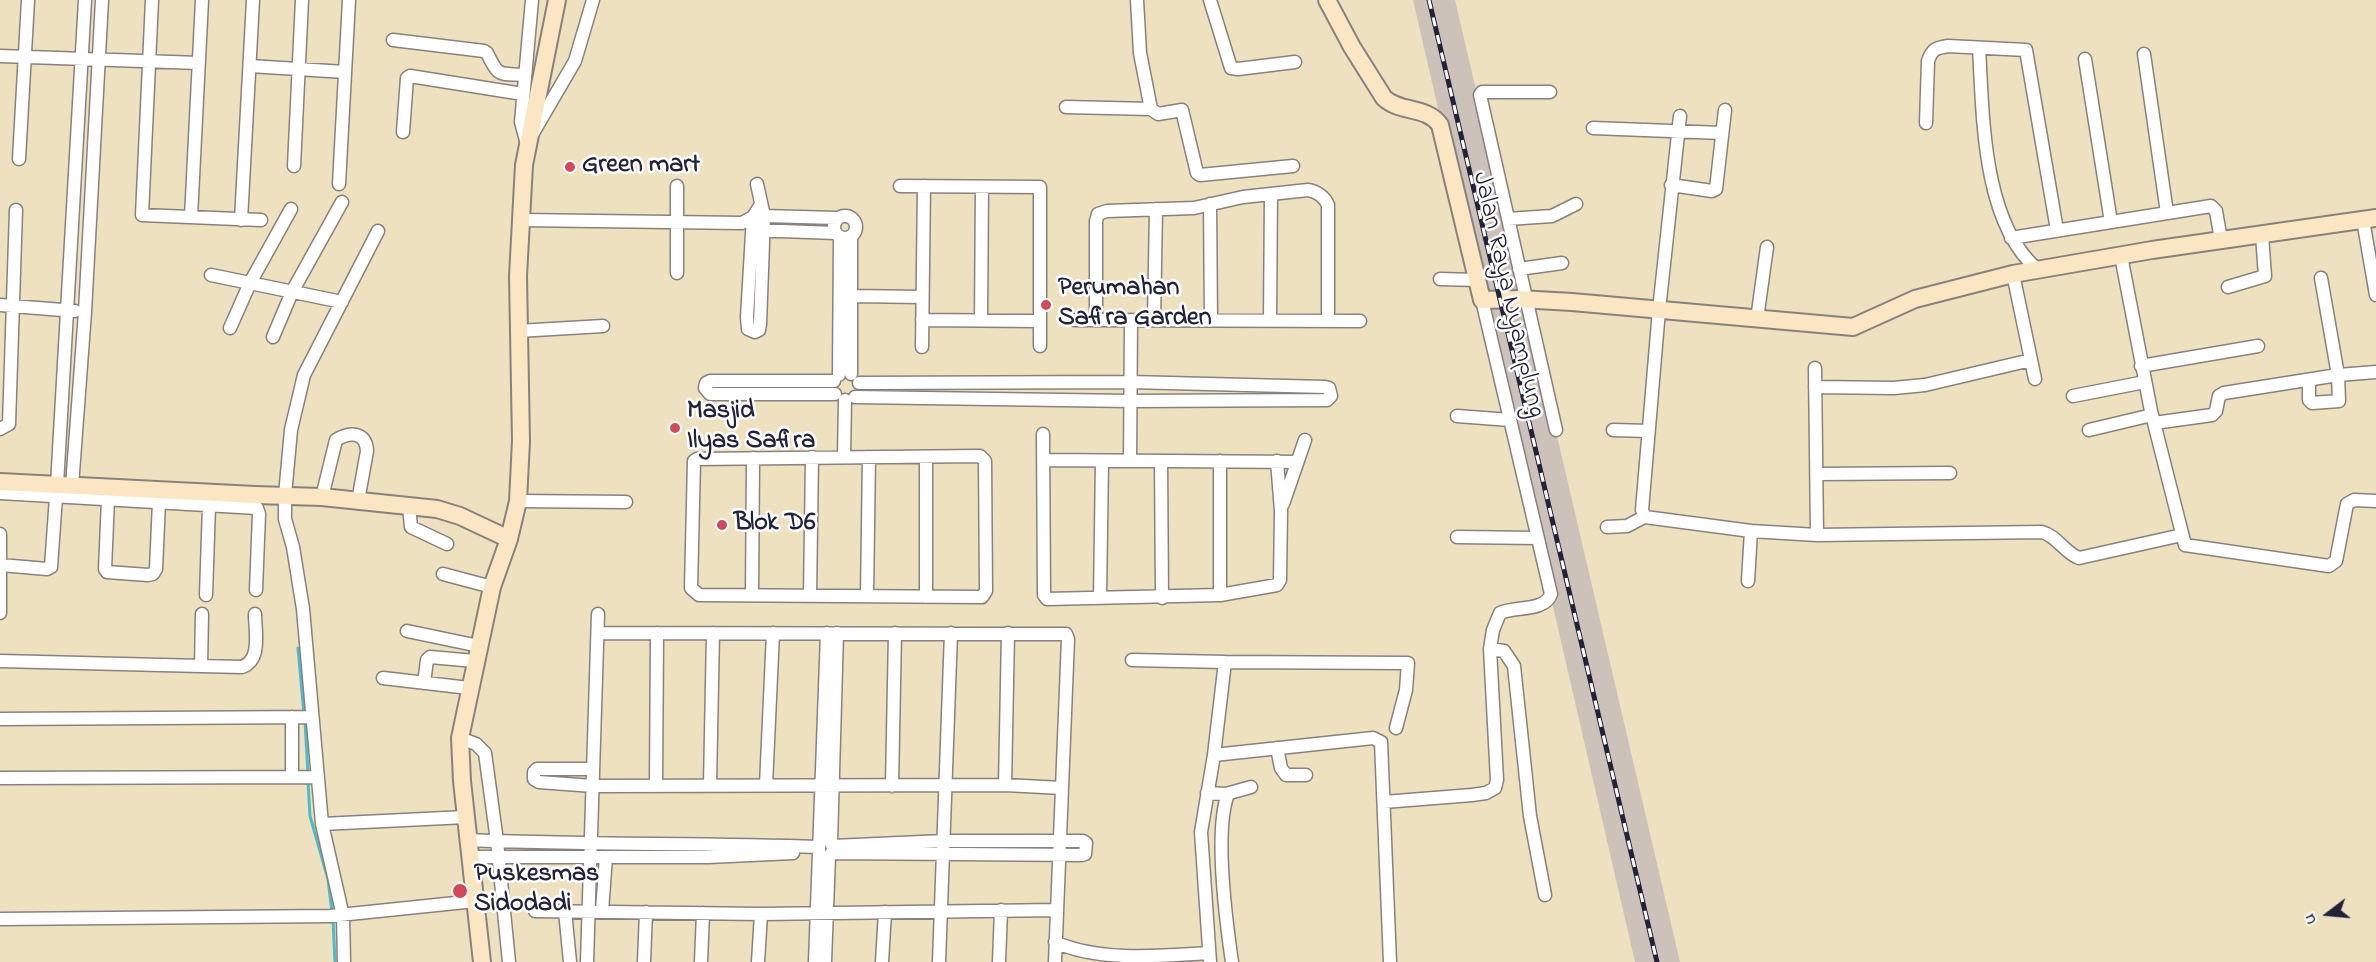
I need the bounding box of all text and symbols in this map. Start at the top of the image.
place label: Green mart [582,151,700,183]
marker: Green mart [563,160,577,174]
street label: Jalan Raya Nyamplung [1464,169,1550,421]
place label: Perumahan Safira Garden [1058,274,1212,336]
marker: Perumahan Safira Garden [1039,298,1053,312]
place label: Masjid Ilyas Safira [687,397,815,458]
marker: Masjid Ilyas Safira [668,421,682,435]
place label: Blok D6 [734,509,815,541]
marker: Blok D6 [715,518,729,532]
place label: Puskesmas Sidodadi [474,860,599,922]
marker: Puskesmas Sidodadi [451,882,469,900]
north arrow [2298,884,2358,944]
text: U [2298,911,2324,927]

